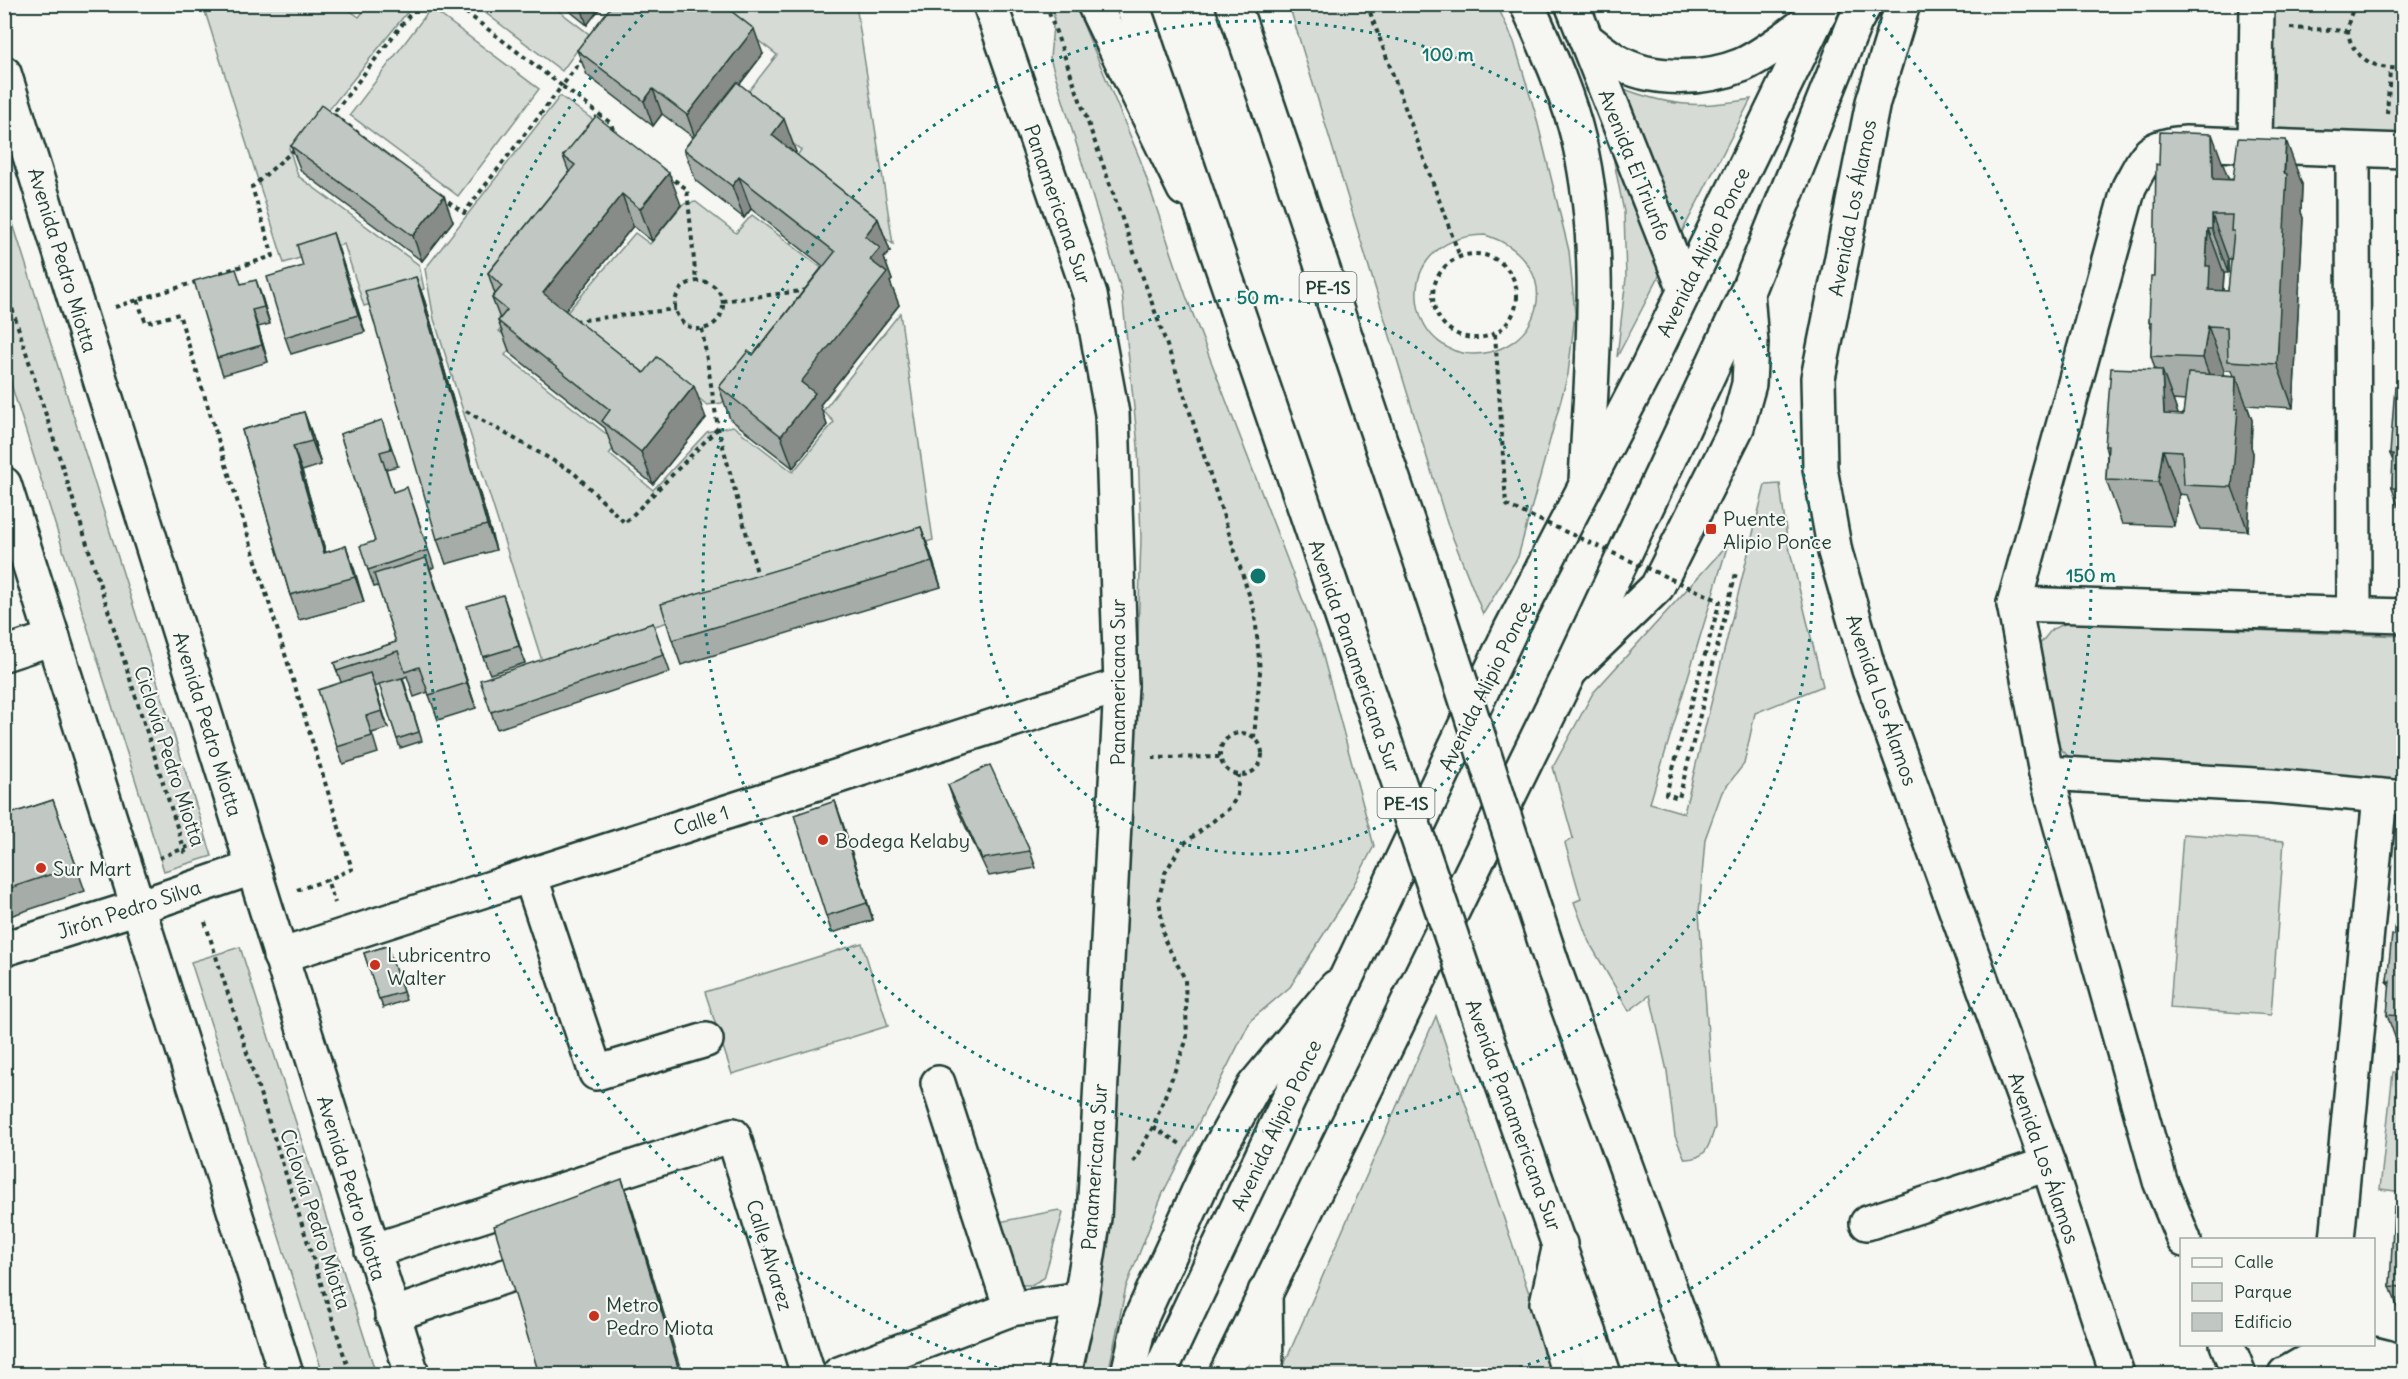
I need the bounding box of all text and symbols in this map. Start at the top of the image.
text: 100 m [1423,43,1474,66]
street label: Avenida El Triunfo [1593,86,1677,244]
street label: Avenida Los Álamos [1823,117,1881,299]
street label: Panamericana Sur [1019,121,1097,287]
street label: Avenida Alipio Ponce [1651,163,1755,341]
street label: Avenida Pedro Miotta [23,165,103,355]
road number: PE-1S [1300,272,1356,302]
text: 50 m [1237,286,1279,309]
place label: Puente Alipio Ponce [1723,506,1832,554]
marker: Puente Alipio Ponce [1704,522,1718,536]
street label: Avenida Panamericana Sur [1303,536,1407,776]
text: 150 m [2066,564,2116,587]
centre of rings [1248,566,1268,586]
street label: Avenida Alipio Ponce [1433,597,1537,775]
street label: Panamericana Sur [1105,598,1130,766]
street label: Avenida Los Álamos [1841,611,1923,789]
street label: Avenida Pedro Miotta [168,629,248,819]
street label: Ciclovía Pedro Miotta [129,663,211,849]
road number: PE-1S [1378,788,1434,818]
street label: Calle 1 [670,799,732,841]
place label: Bodega Kelaby [835,828,970,853]
marker: Bodega Kelaby [816,833,830,847]
place label: Sur Mart [53,856,131,881]
marker: Sur Mart [34,861,48,875]
street label: Jirón Pedro Silva [54,874,204,944]
place label: Lubricentro Walter [387,942,491,990]
marker: Lubricentro Walter [368,958,382,972]
street label: Avenida Panamericana Sur [1460,996,1568,1234]
street label: Avenida Alipio Ponce [1225,1035,1327,1215]
street label: Avenida Los Álamos [2003,1069,2085,1247]
street label: Panamericana Sur [1076,1083,1112,1251]
street label: Avenida Pedro Miotta [312,1093,392,1283]
street label: Ciclovía Pedro Miotta [275,1126,357,1312]
street label: Calle Alvarez [741,1196,799,1314]
legend [2180,1238,2375,1346]
text: Calle [2234,1250,2274,1273]
text: Parque [2234,1280,2292,1303]
place label: Metro Pedro Miota [606,1292,714,1340]
marker: Metro Pedro Miota [587,1309,601,1323]
text: Edificio [2234,1310,2292,1333]

